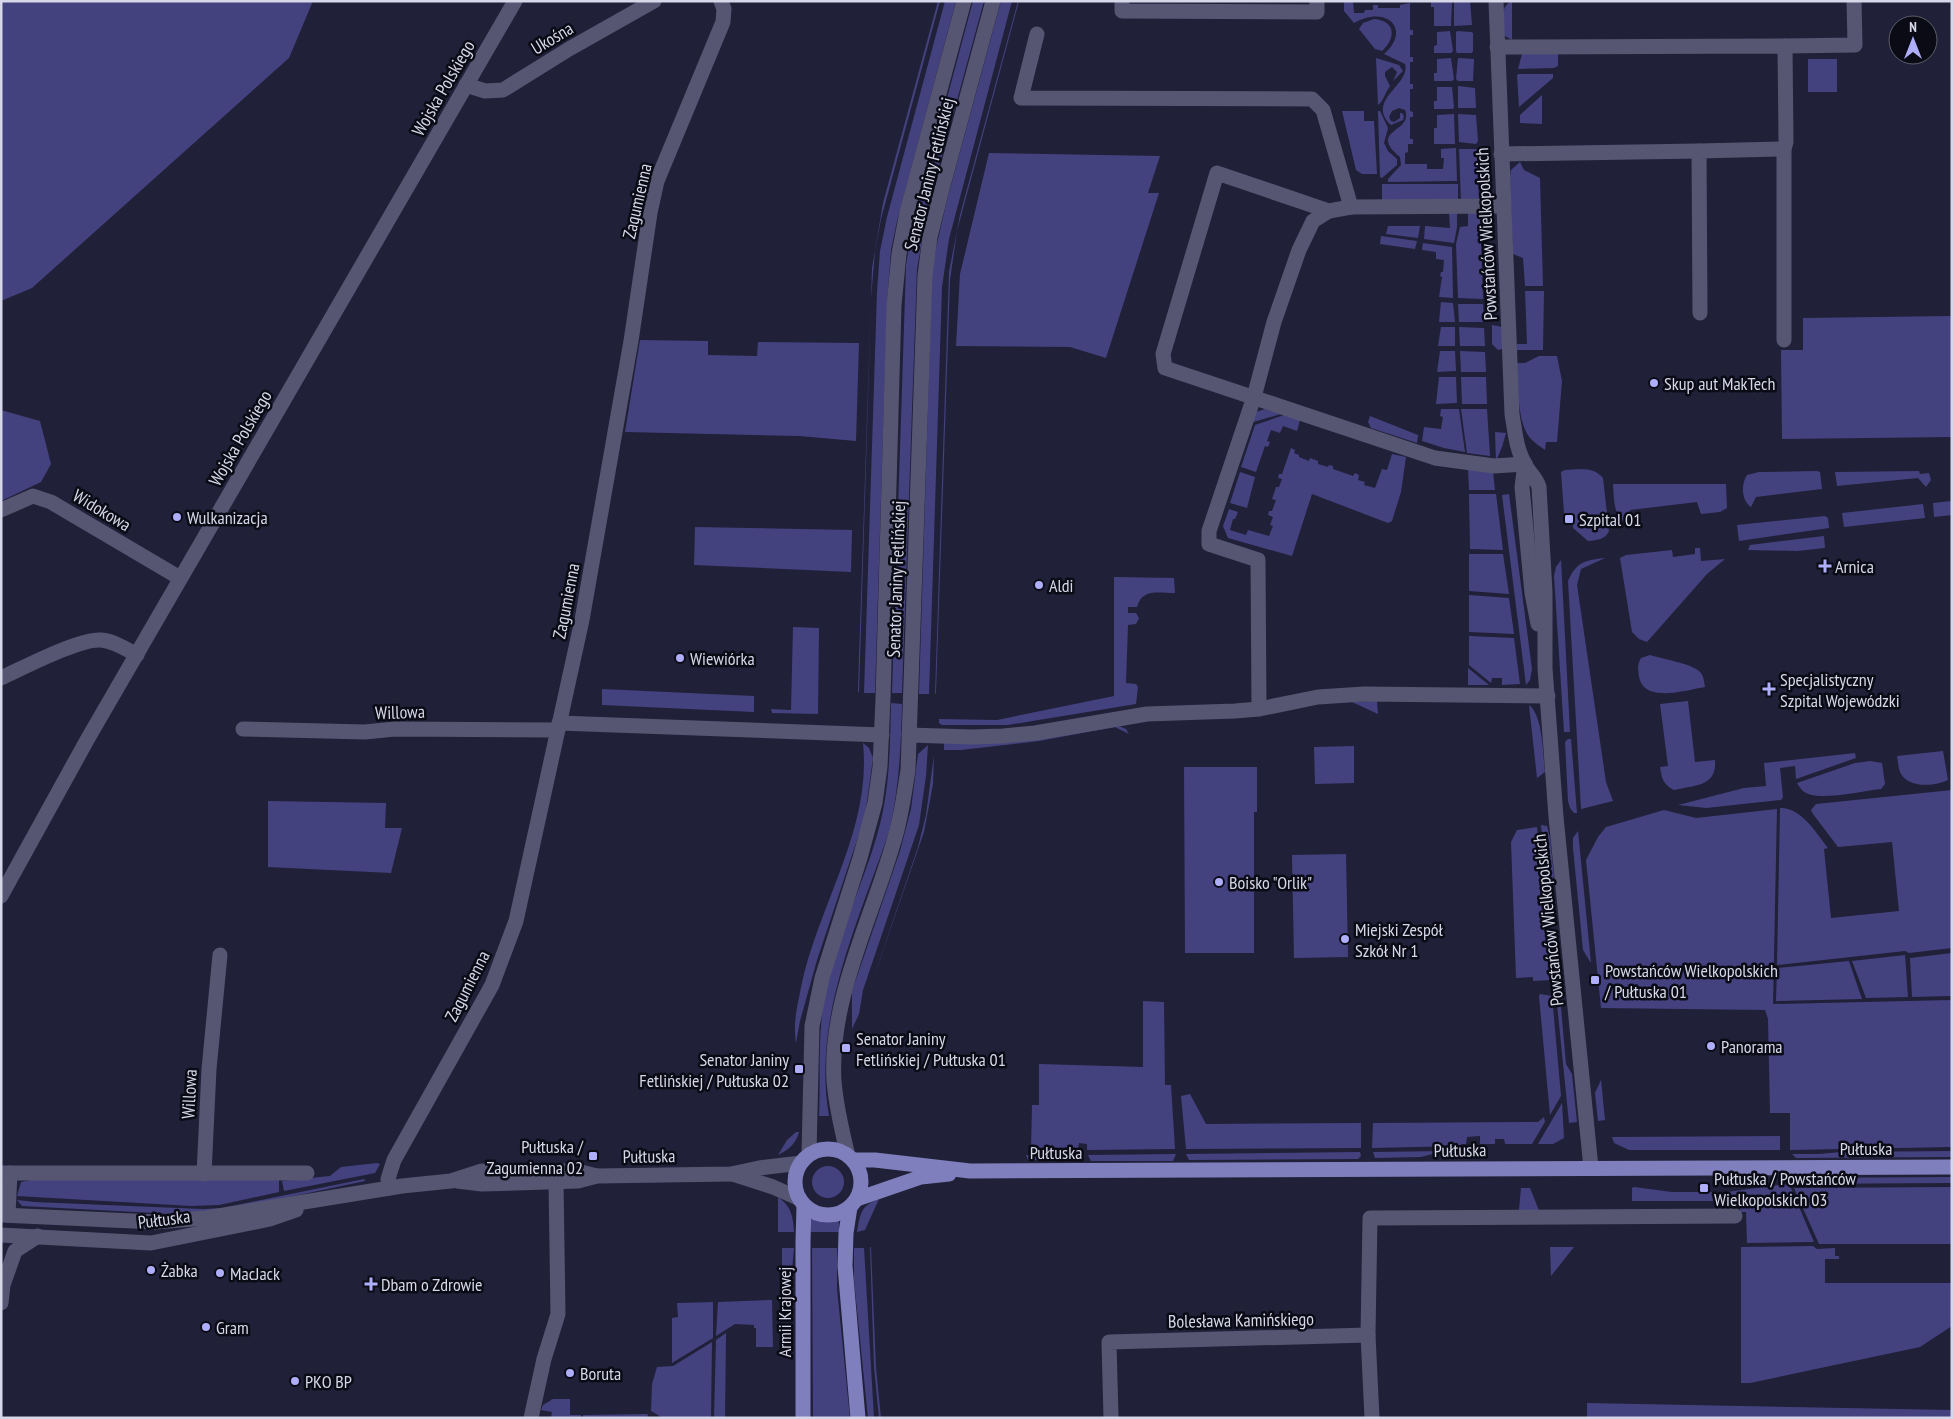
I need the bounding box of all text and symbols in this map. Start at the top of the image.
north arrow [1888,15,1938,65]
street label: Ukośna [527,17,577,59]
text: N [1909,18,1917,36]
street label: Wojska Polskiego [406,36,480,140]
street label: Senator Janiny Fetlińskiej [899,95,959,253]
street label: Powstańców Wielkopolskich [1470,147,1502,321]
street label: Zagumienna [617,161,657,241]
place label: Skup aut MakTech [1664,372,1775,395]
marker: Skup aut MakTech [1648,377,1660,389]
street label: Wojska Polskiego [203,386,277,490]
street label: Widokowa [69,484,135,536]
street label: Senator Janiny Fetlińskiej [882,500,910,658]
place label: Wulkanizacja [187,506,268,529]
place label: Szpital 01 [1579,508,1641,531]
marker: Wulkanizacja [171,511,183,523]
marker: Szpital 01 [1563,513,1575,525]
place label: Arnica [1835,555,1874,578]
marker: Arnica [1819,560,1831,572]
street label: Zagumienna [547,561,585,641]
place label: Aldi [1049,574,1073,597]
marker: Aldi [1033,579,1045,591]
place label: Wiewiórka [690,647,755,670]
marker: Wiewiórka [674,652,686,664]
place label: Specjalistyczny Szpital Wojewódzki [1780,668,1900,712]
marker: Specjalistyczny Szpital Wojewódzki [1762,682,1776,696]
street label: Willowa [375,700,425,724]
street label: Powstańców Wielkopolskich [1528,833,1568,1007]
place label: Boisko "Orlik" [1229,871,1312,894]
marker: Boisko "Orlik" [1213,876,1225,888]
place label: Miejski Zespół Szkół Nr 1 [1355,918,1444,962]
marker: Miejski Zespół Szkół Nr 1 [1339,933,1351,945]
street label: Zagumienna [439,947,495,1025]
place label: Powstańców Wielkopolskich / Pułtuska 01 [1604,959,1778,1003]
marker: Powstańców Wielkopolskich / Pułtuska 01 [1589,974,1601,986]
place label: Senator Janiny Fetlińskiej / Pułtuska 01 [856,1027,1006,1071]
place label: Panorama [1721,1035,1783,1058]
marker: Panorama [1705,1040,1717,1052]
marker: Senator Janiny Fetlińskiej / Pułtuska 01 [840,1042,852,1054]
place label: Senator Janiny Fetlińskiej / Pułtuska 02 [639,1048,789,1092]
marker: Senator Janiny Fetlińskiej / Pułtuska 02 [793,1063,805,1075]
street label: Willowa [176,1069,202,1119]
place label: Pułtuska / Zagumienna 02 [487,1135,584,1179]
street label: Pułtuska [1840,1137,1892,1160]
street label: Pułtuska [1433,1138,1487,1162]
street label: Pułtuska [1030,1141,1082,1164]
street label: Pułtuska [622,1144,676,1168]
marker: Pułtuska / Zagumienna 02 [587,1150,599,1162]
place label: Pułtuska / Powstańców Wielkopolskich 03 [1714,1167,1856,1211]
marker: Pułtuska / Powstańców Wielkopolskich 03 [1698,1182,1710,1194]
street label: Pułtuska [136,1204,192,1234]
place label: Żabka [161,1259,198,1282]
place label: MacJack [230,1262,280,1285]
marker: Żabka [145,1264,157,1276]
marker: MacJack [214,1267,226,1279]
street label: Armii Krajowej [773,1267,796,1357]
place label: Dbam o Zdrowie [381,1273,483,1296]
marker: Dbam o Zdrowie [365,1278,377,1290]
street label: Bolesława Kamińskiego [1168,1307,1314,1333]
place label: Gram [216,1316,249,1339]
marker: Gram [200,1321,212,1333]
place label: Boruta [580,1362,621,1385]
marker: Boruta [564,1367,576,1379]
place label: PKO BP [305,1370,352,1393]
marker: PKO BP [289,1375,301,1387]

